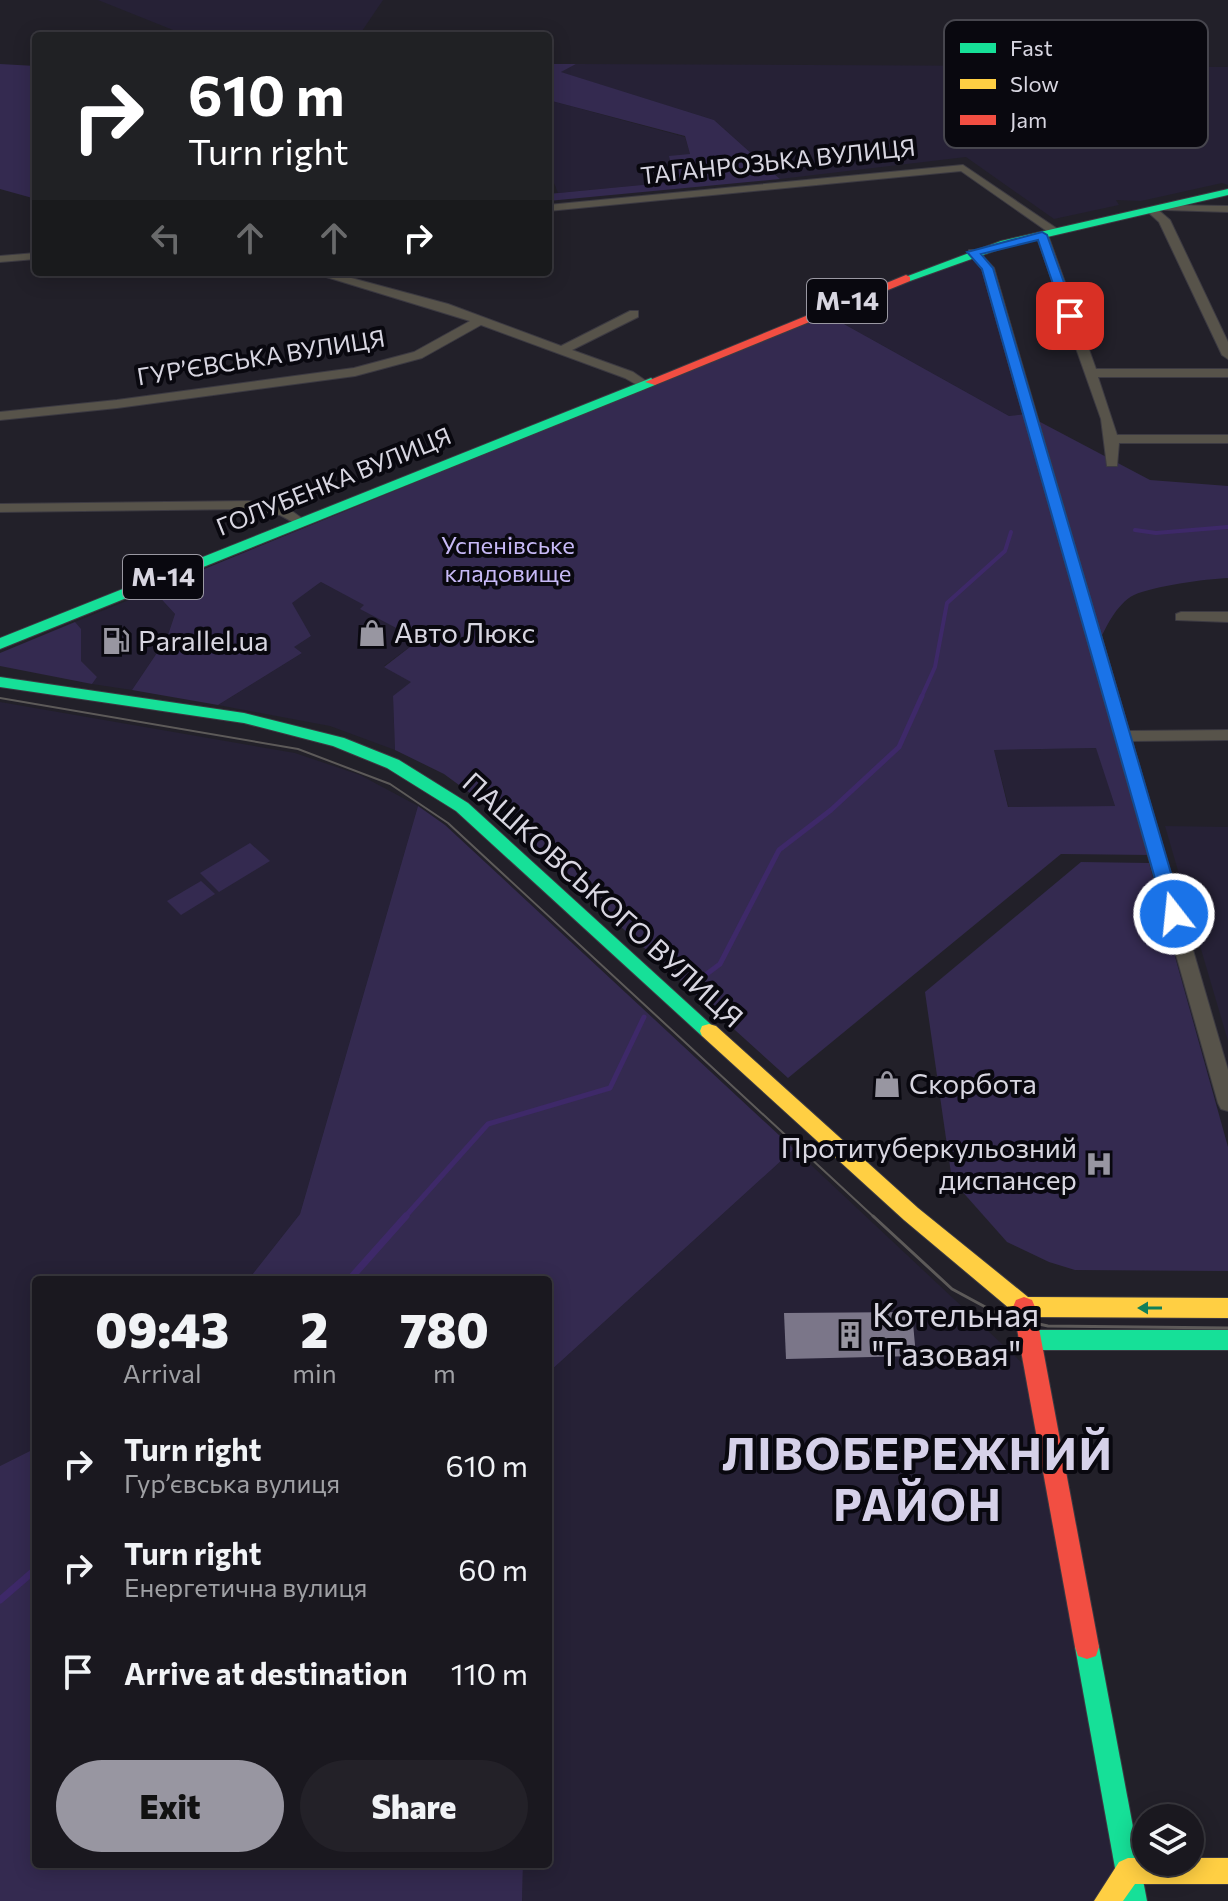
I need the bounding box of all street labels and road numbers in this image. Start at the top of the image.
street label: ТАГАНРОЗЬКА ВУЛИЦЯ [639,132,917,189]
road number: М-14 [807,279,887,323]
street label: ГУР’ЄВСЬКА ВУЛИЦЯ [135,323,387,390]
street label: ГОЛУБЕНКА ВУЛИЦЯ [212,420,455,541]
road number: М-14 [123,555,203,599]
street label: ПАШКОВСЬКОГО ВУЛИЦЯ [457,764,751,1034]

